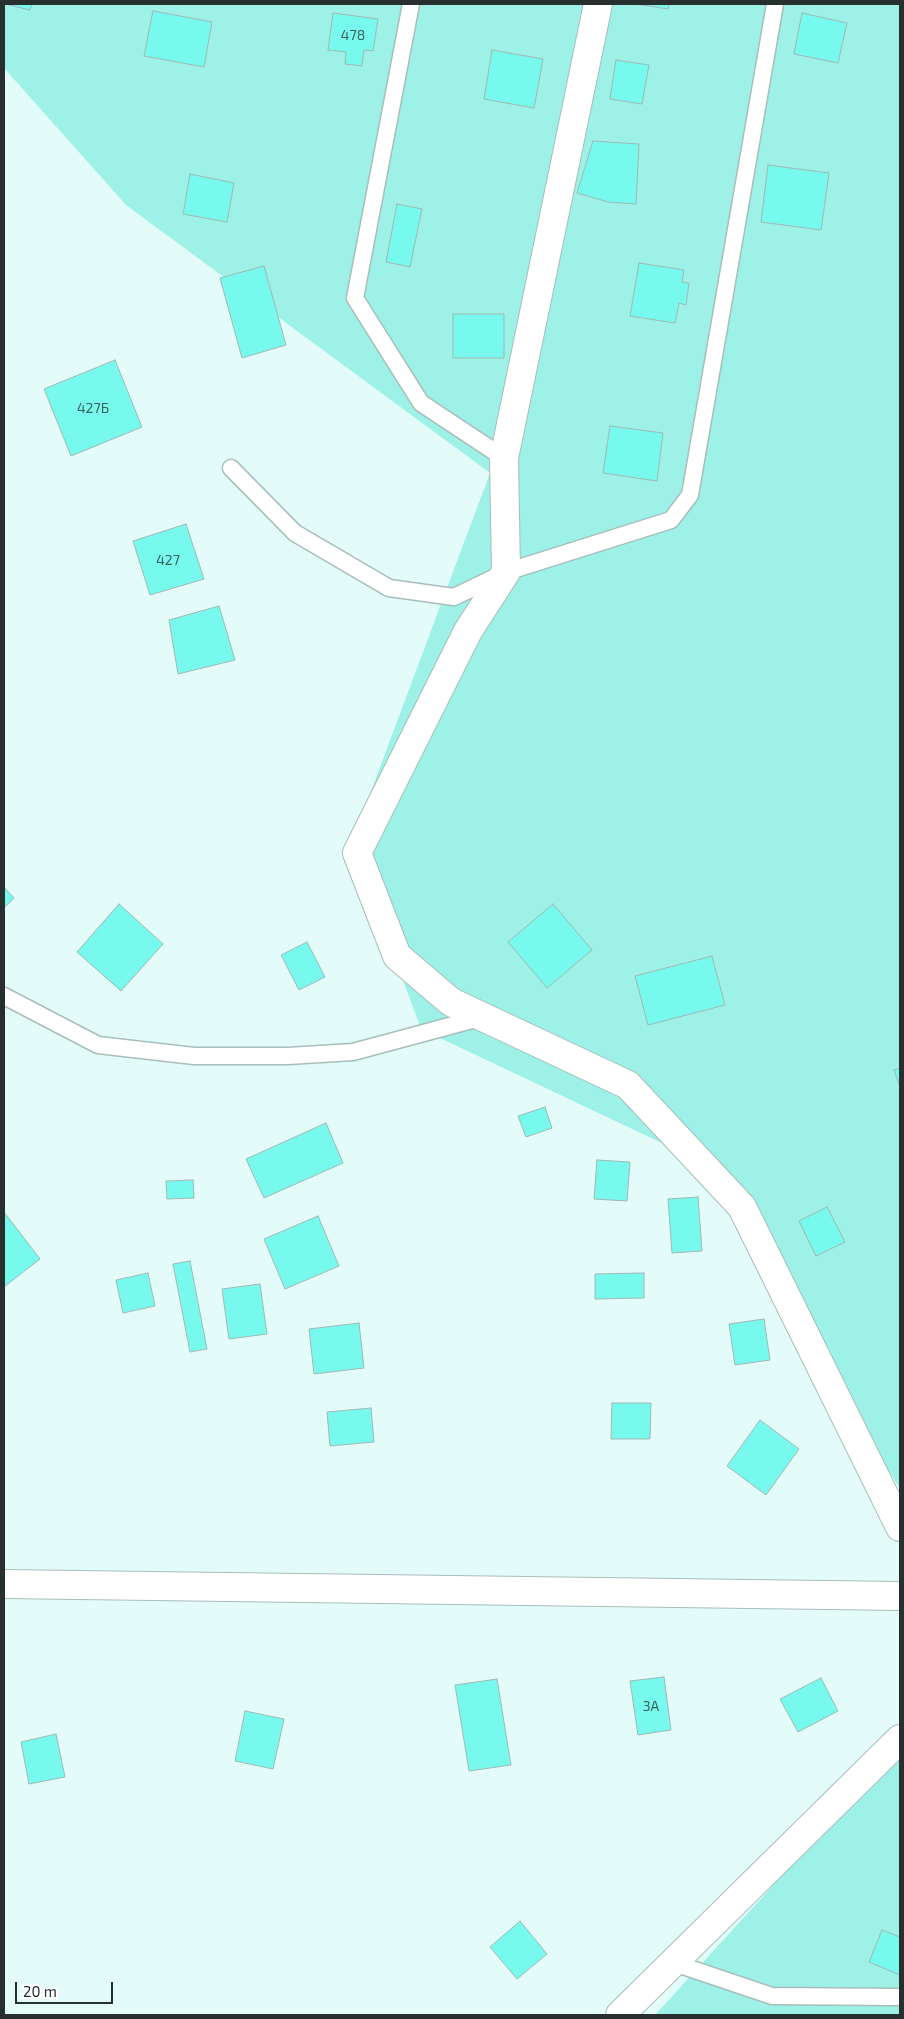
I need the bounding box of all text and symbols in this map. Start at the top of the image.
house number: 478 [341,27,365,43]
house number: 427Б [77,400,109,416]
house number: 427 [156,552,180,568]
house number: 3А [643,1698,659,1714]
scale bar [18,1972,115,2004]
text: 20 m [23,1982,57,2000]

